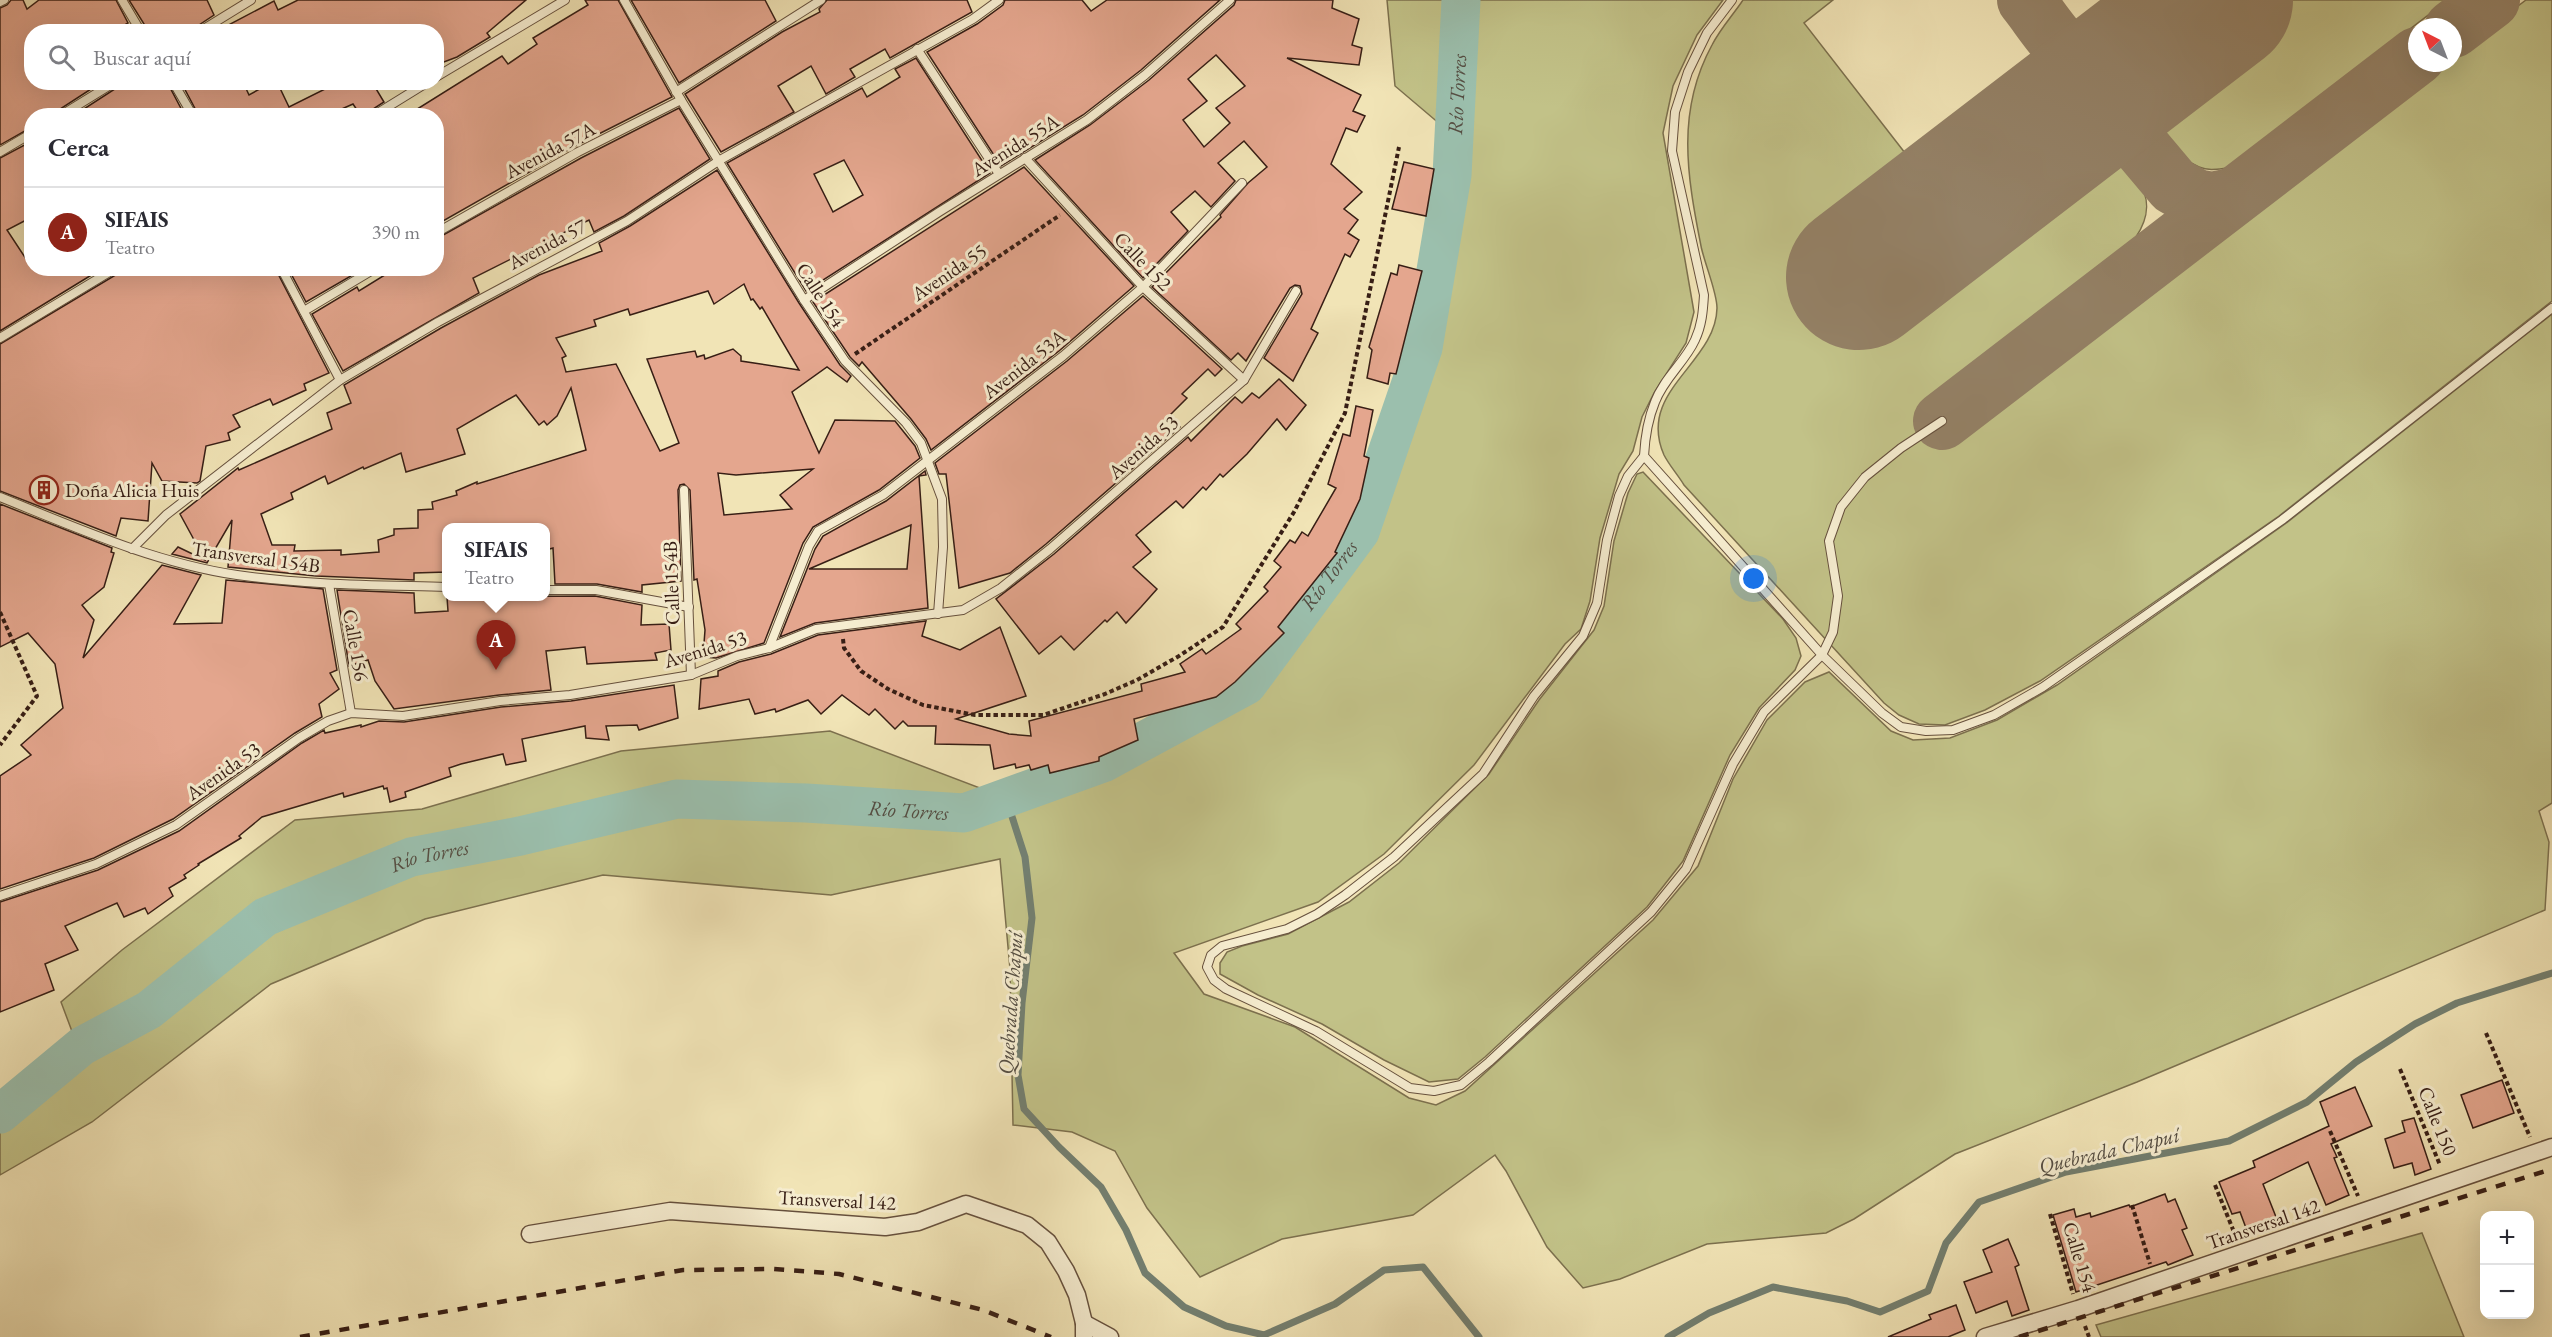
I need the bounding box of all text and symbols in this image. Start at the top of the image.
north arrow [2408,18,2462,72]
search box [24,24,444,90]
icon: search [45,41,78,74]
text: Buscar aquí [93,43,191,72]
water label: Río Torres [1441,53,1472,136]
street label: Avenida 55A [965,108,1064,183]
street label: Avenida 57A [499,115,600,185]
text: Cerca [48,130,109,164]
text: SIFAIS [105,205,169,234]
street label: Avenida 57 [502,212,591,276]
text: A [60,219,75,245]
text: 390 m [372,219,420,245]
street label: Calle 152 [1109,226,1178,296]
text: Teatro [105,234,155,260]
street label: Avenida 55 [906,237,992,307]
street label: Calle 154 [790,258,852,333]
street label: Avenida 53A [976,323,1071,405]
street label: Avenida 53 [1102,409,1184,485]
building icon: Doña Alicia Huis [28,474,60,506]
place label: Doña Alicia Huis [65,477,199,503]
popup [442,523,550,601]
water label: Río Torres [1293,534,1363,616]
street label: Transversal 154B [190,535,322,579]
text: SIFAIS [464,535,528,564]
street label: Calle 154B [657,541,685,625]
text: Teatro [464,564,514,590]
your location [1739,564,1768,593]
street label: Calle 156 [337,607,375,683]
pin: A [476,620,516,670]
street label: Avenida 53 [659,624,750,674]
street label: Avenida 53 [180,736,265,807]
water label: Río Torres [867,793,950,826]
water label: Río Torres [385,833,471,878]
water label: Quebrada Chapuí [992,929,1029,1075]
street label: Calle 150 [2412,1083,2464,1160]
water label: Quebrada Chapuí [2036,1120,2184,1179]
street label: Transversal 142 [777,1184,897,1216]
street label: Transversal 142 [2203,1192,2323,1255]
map controls [2480,1211,2534,1319]
button: + [2480,1211,2534,1265]
street label: Calle 154 [2057,1219,2103,1296]
button: − [2480,1265,2534,1319]

